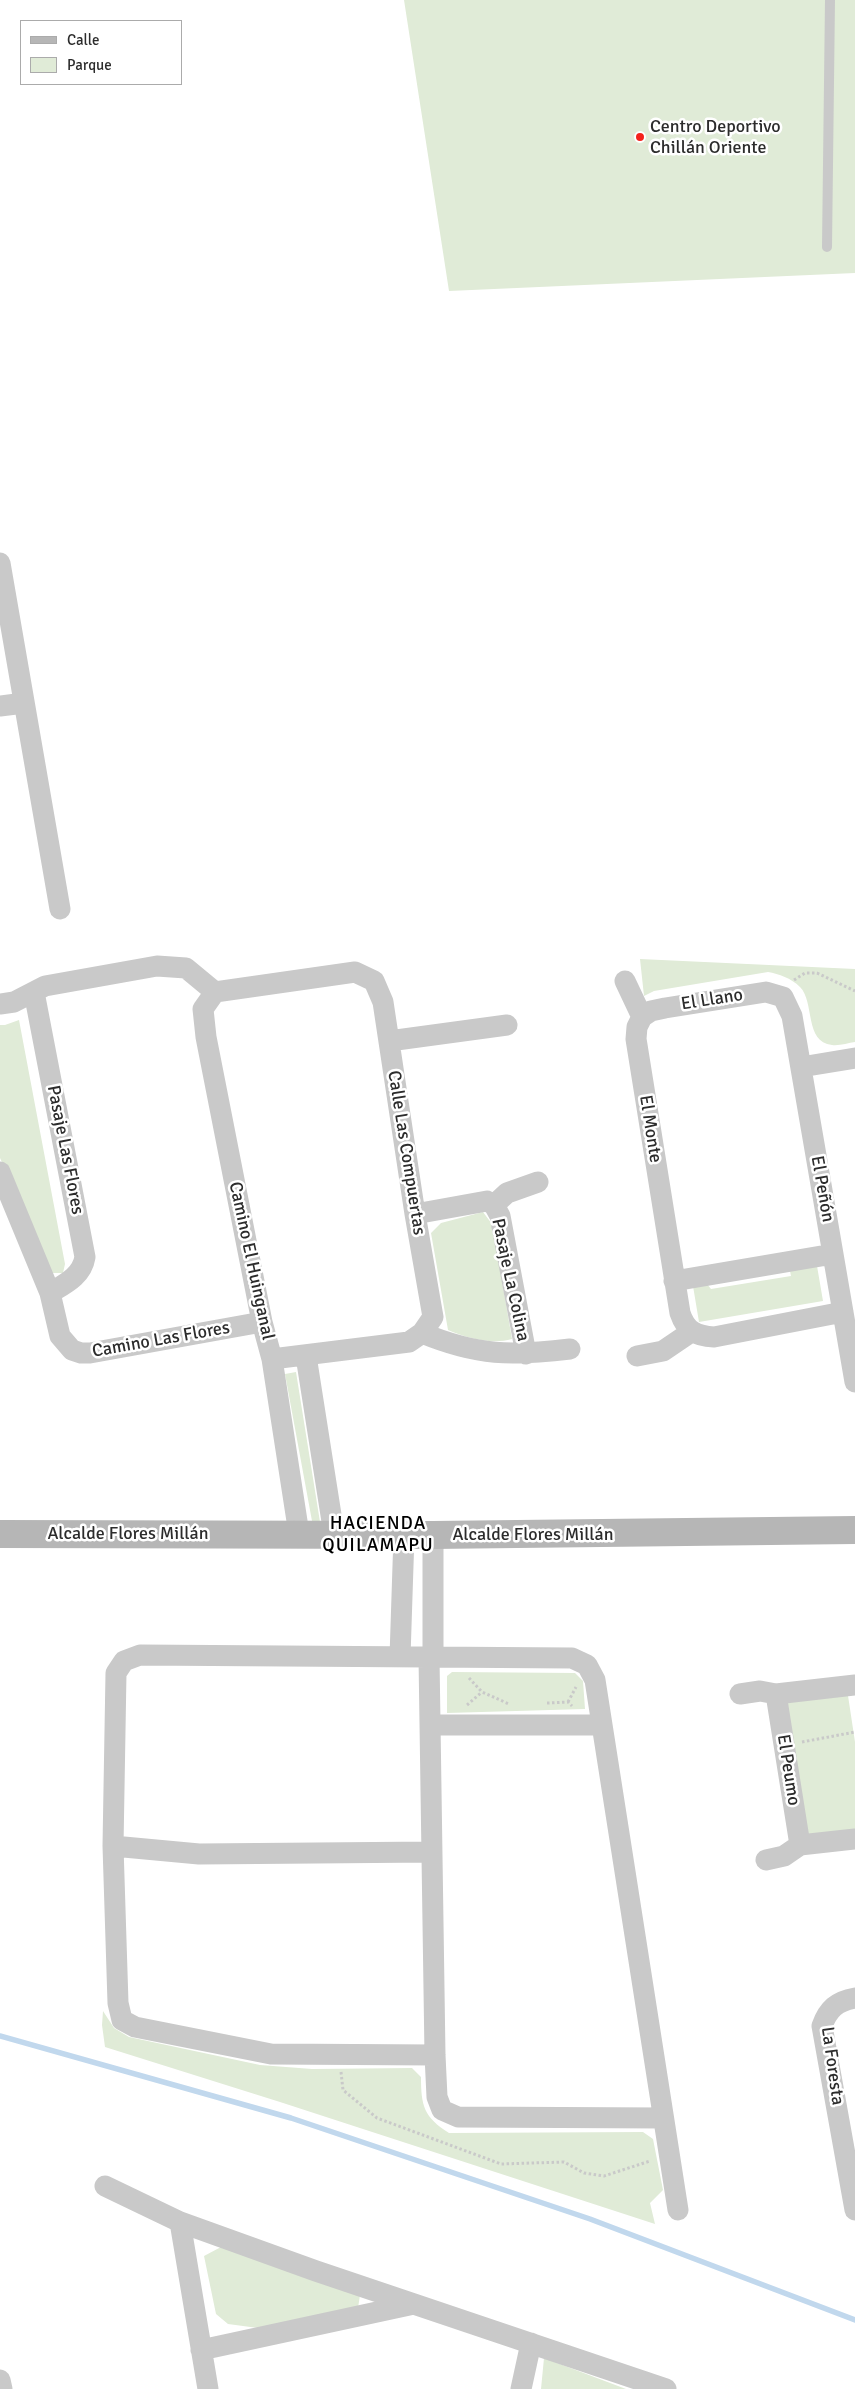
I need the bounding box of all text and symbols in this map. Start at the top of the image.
legend [20,20,182,85]
text: Calle [67,31,100,49]
text: Parque [67,56,112,74]
place label: Centro Deportivo Chillán Oriente [650,116,780,158]
marker: Centro Deportivo Chillán Oriente [634,131,646,143]
street label: El Llano [680,984,744,1016]
street label: Calle Las Compuertas [382,1069,430,1237]
street label: Pasaje Las Flores [42,1084,88,1216]
street label: El Monte [634,1094,666,1164]
street label: El Peñón [806,1154,838,1224]
street label: Camino El Huinganal [224,1180,278,1342]
street label: Pasaje La Colina [486,1216,534,1344]
street label: Camino Las Flores [90,1317,232,1363]
district label: HACIENDA QUILAMAPU [321,1513,435,1557]
street label: Alcalde Flores Millán [48,1523,208,1545]
street label: Alcalde Flores Millán [453,1524,613,1546]
street label: El Peumo [772,1733,804,1807]
street label: La Foresta [816,2025,848,2107]

